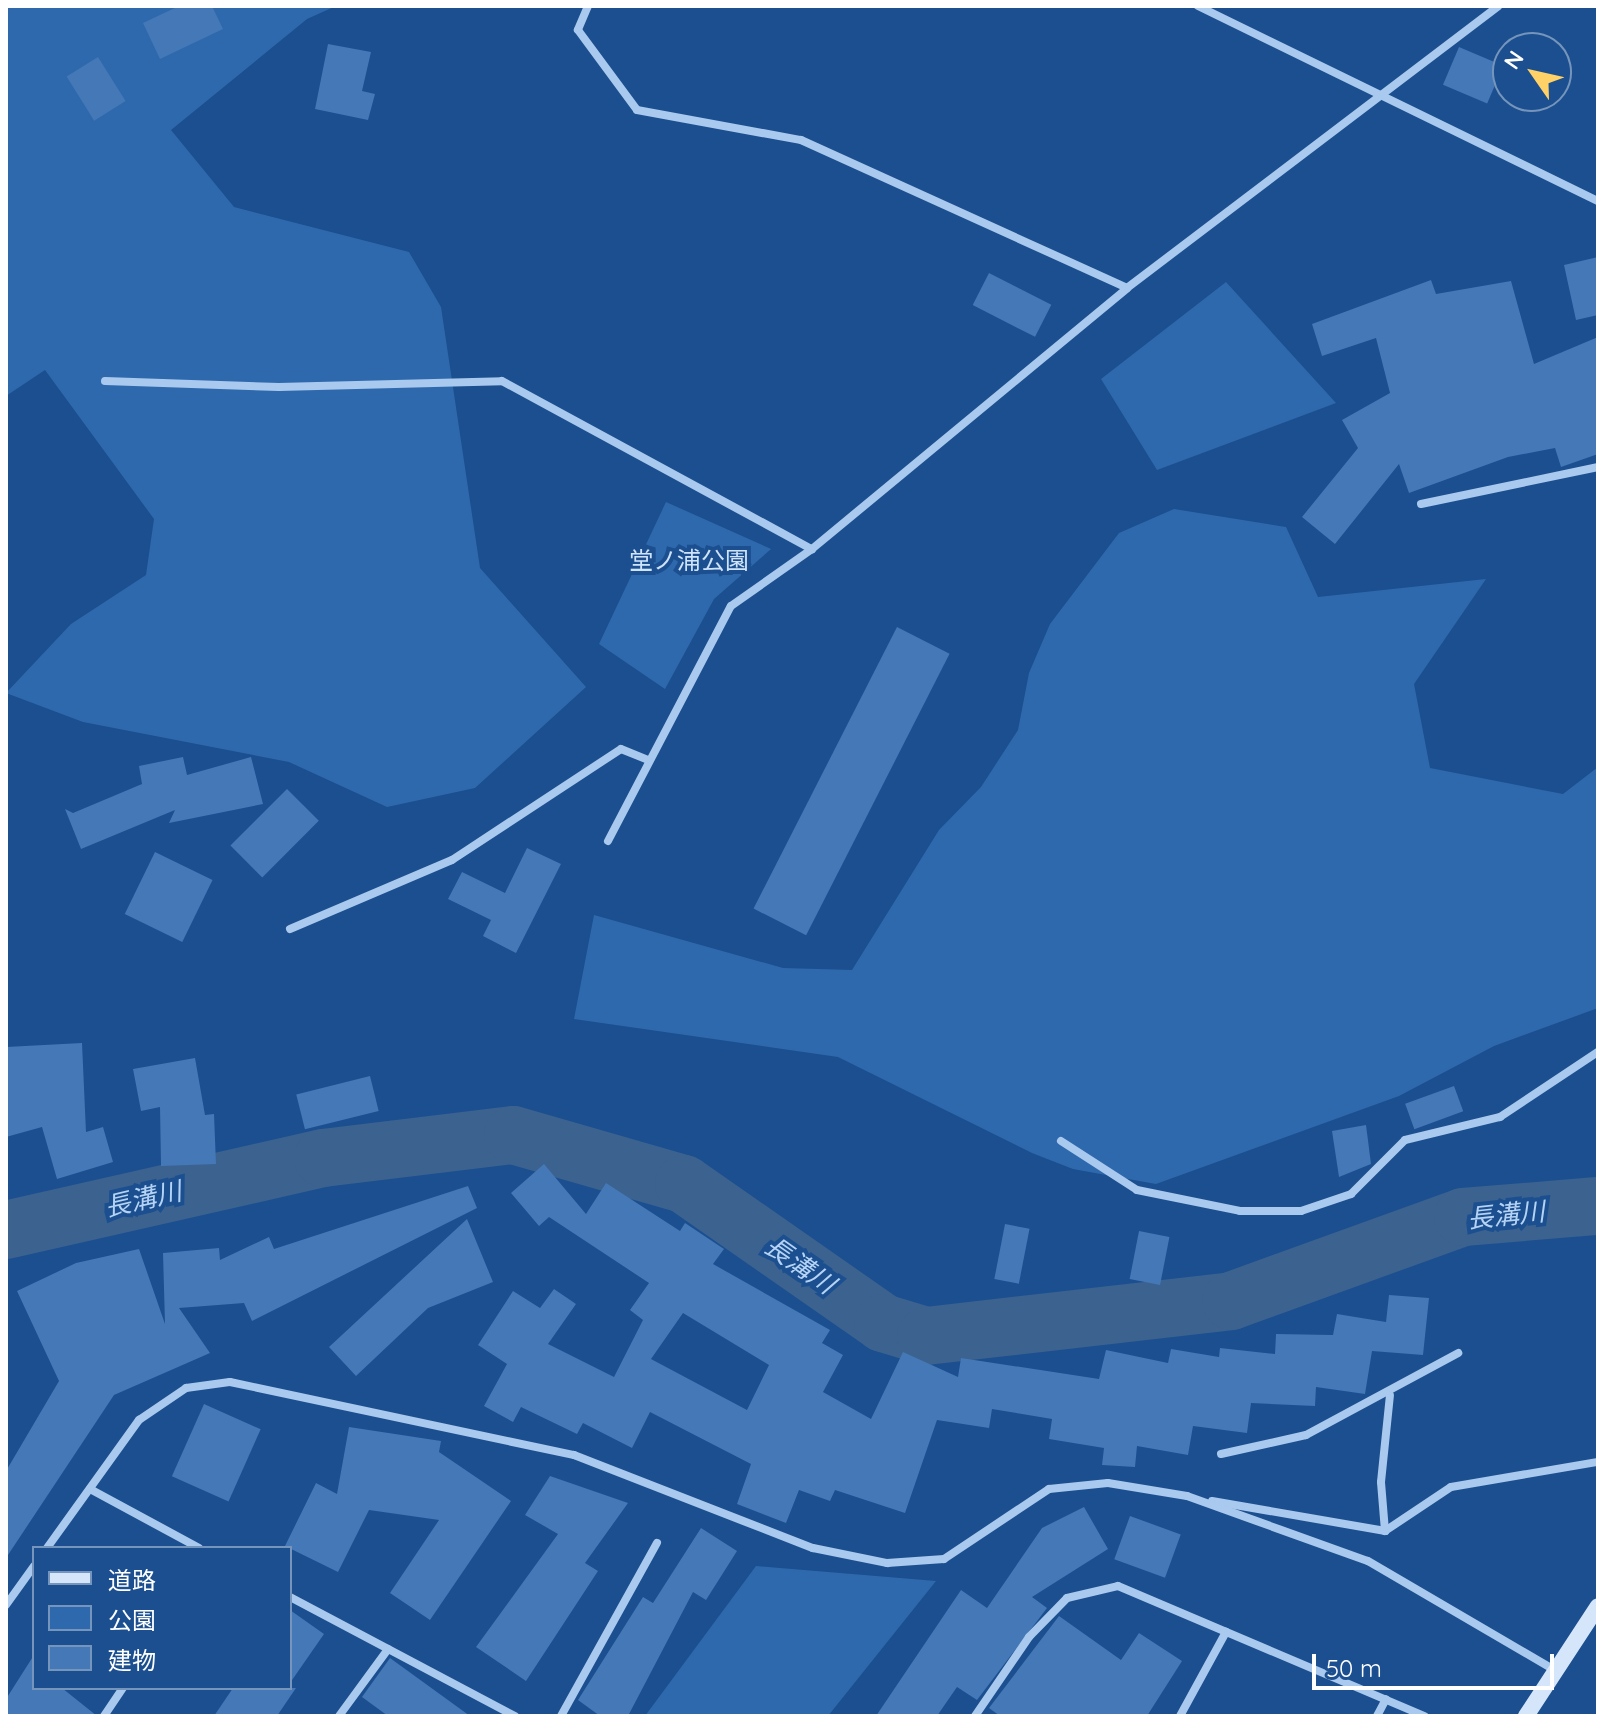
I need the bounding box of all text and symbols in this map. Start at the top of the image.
north arrow [1492,32,1572,112]
text: N [1498,45,1530,74]
park label: 堂ノ浦公園 [629,547,749,575]
water label: 長溝川 [101,1175,185,1223]
water label: 長溝川 [1466,1195,1546,1235]
water label: 長溝川 [759,1230,841,1300]
legend [32,1546,292,1690]
text: 道路 [108,1565,156,1595]
text: 公園 [108,1605,156,1635]
scale bar [1316,1638,1558,1688]
text: 建物 [108,1645,156,1675]
text: 50 m [1326,1653,1382,1683]

